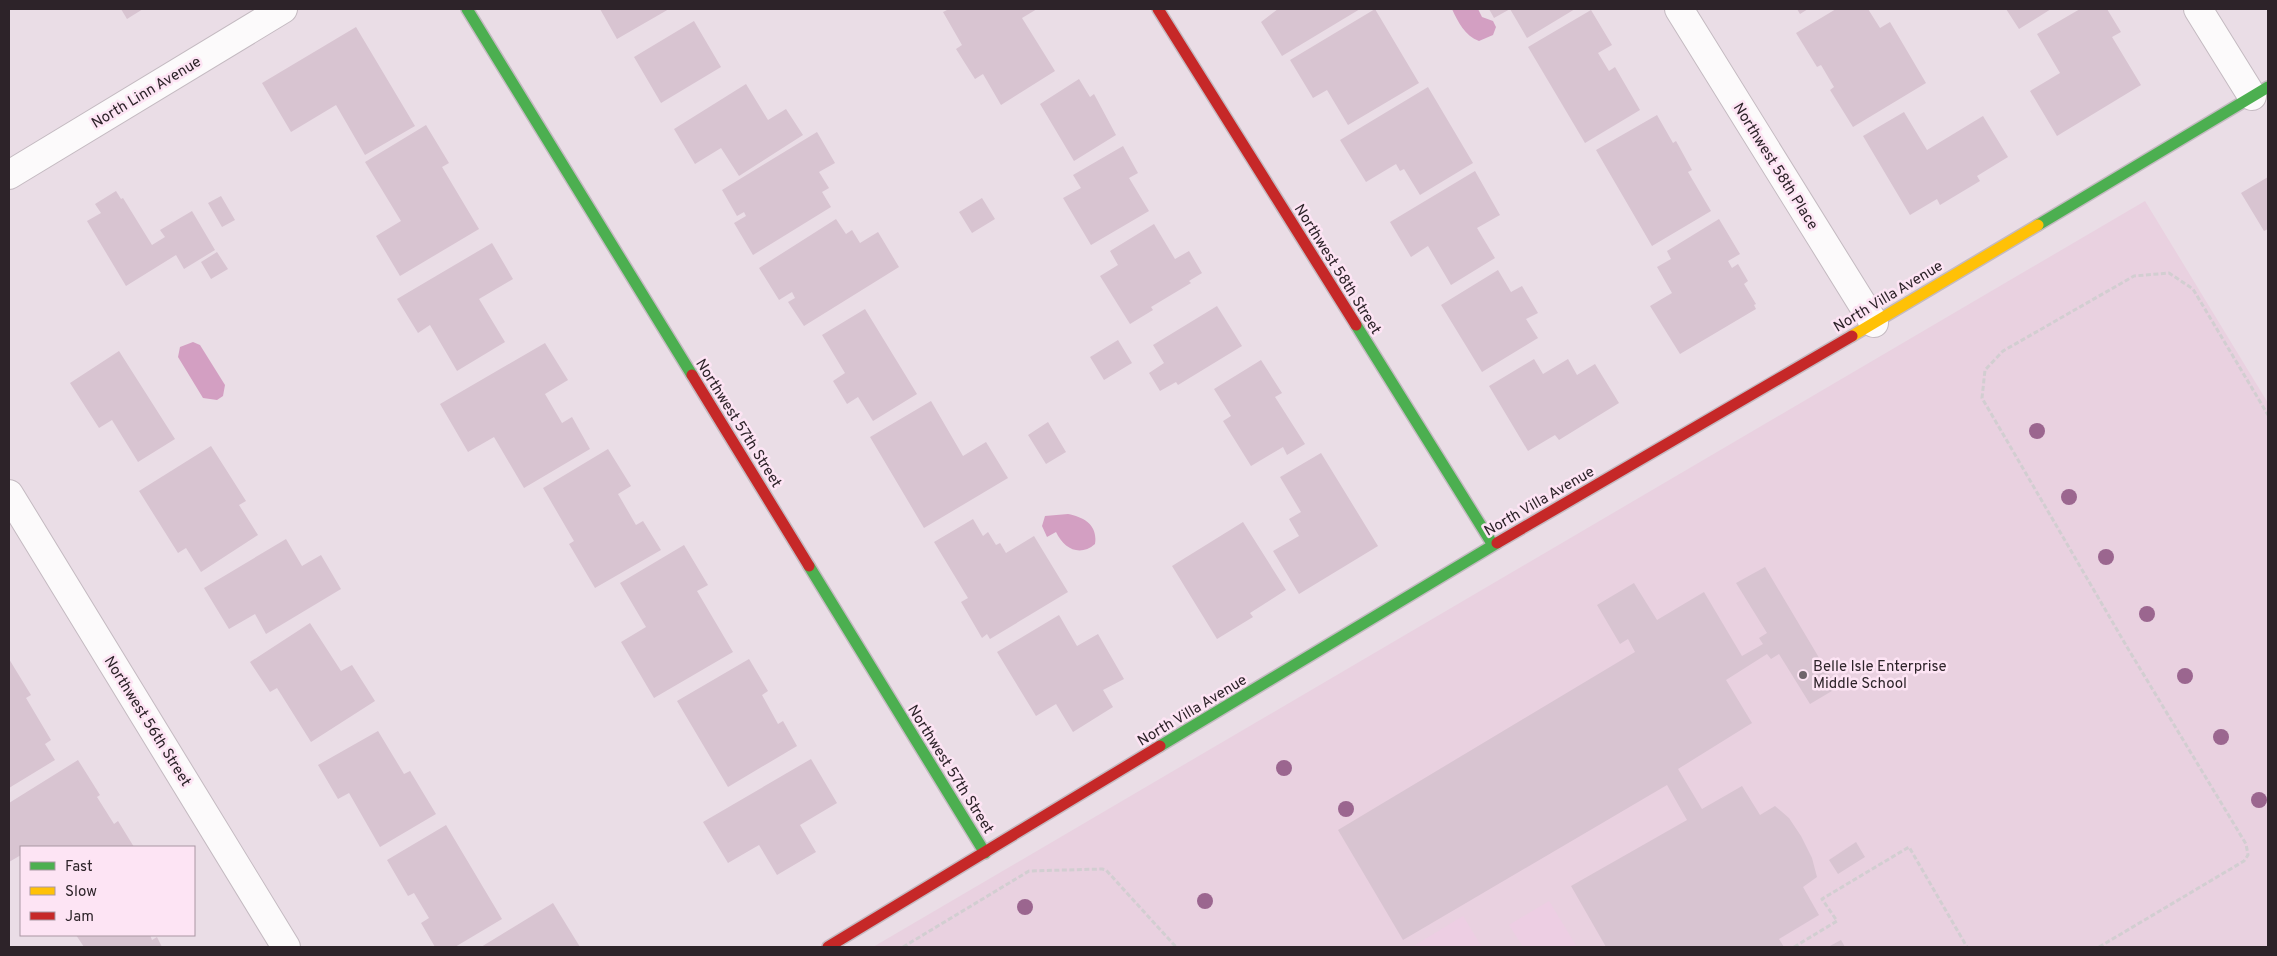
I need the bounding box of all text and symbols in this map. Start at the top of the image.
street label: North Linn Avenue [88,53,205,134]
street label: Northwest 58th Place [1728,100,1821,234]
street label: Northwest 58th Street [1289,201,1385,338]
street label: North Villa Avenue [1831,257,1947,337]
street label: Northwest 57th Street [690,356,785,492]
street label: North Villa Avenue [1481,463,1598,542]
street label: Northwest 56th Street [99,653,195,790]
place label: Belle Isle Enterprise Middle School [1813,658,1947,694]
marker: Belle Isle Enterprise Middle School [1797,669,1809,681]
street label: North Villa Avenue [1135,671,1251,751]
street label: Northwest 57th Street [902,702,997,838]
legend [20,846,195,936]
text: Fast [65,858,93,877]
text: Slow [65,883,97,902]
text: Jam [65,908,94,927]

